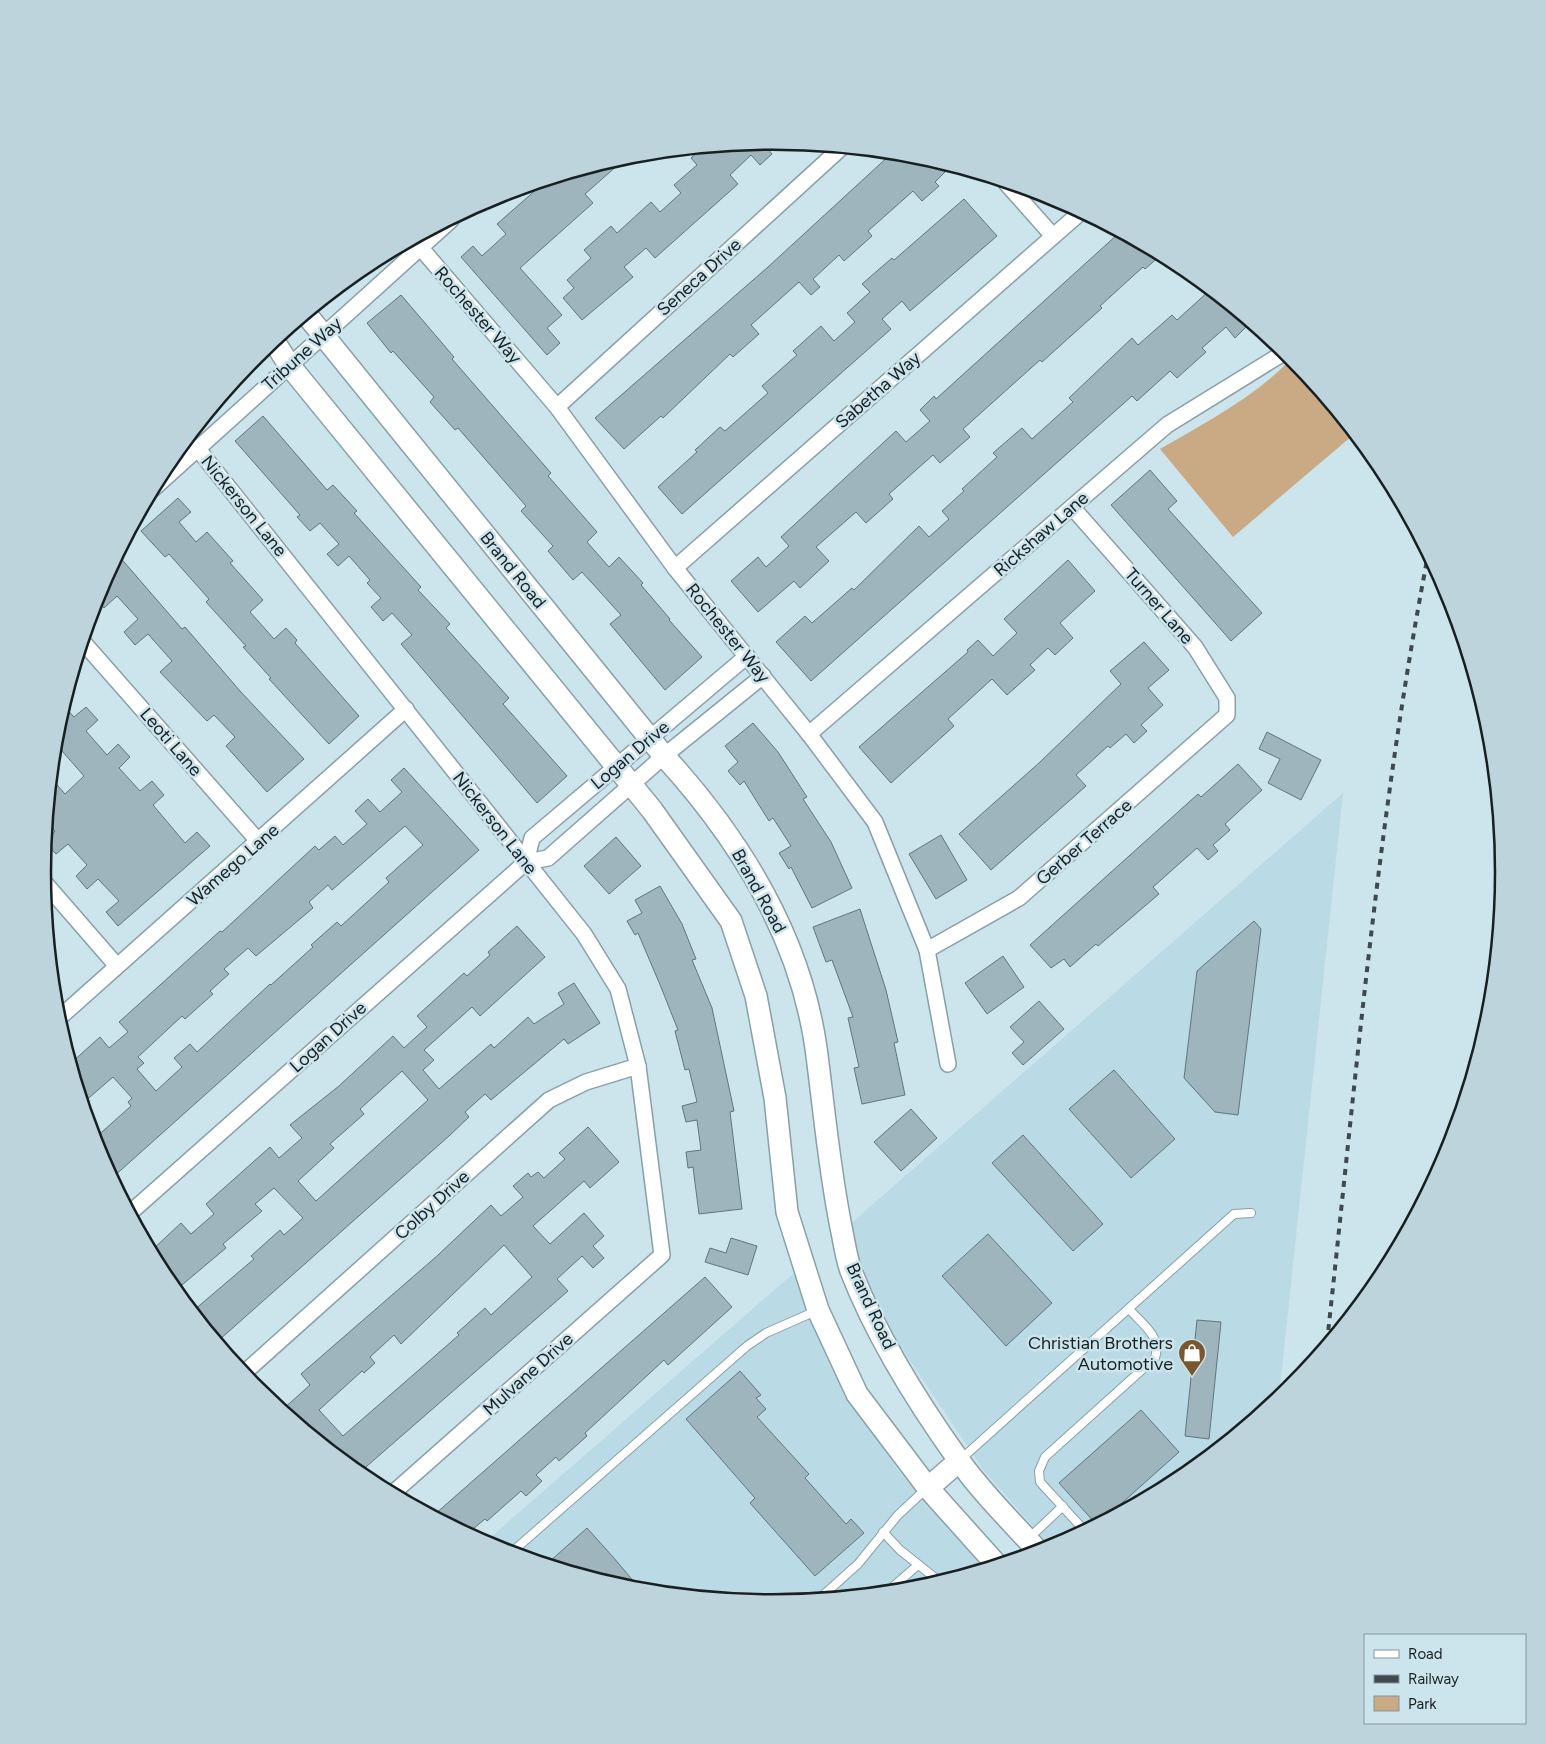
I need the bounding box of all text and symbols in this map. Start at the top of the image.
street label: Seneca Drive [652,233,746,321]
street label: Rochester Way [430,262,527,369]
street label: Tribune Way [258,312,347,395]
street label: Sabetha Way [831,347,926,433]
street label: Nickerson Lane [196,451,292,561]
street label: Rickshaw Lane [989,487,1093,581]
street label: Brand Road [475,527,551,613]
street label: Turner Lane [1120,563,1198,649]
street label: Rochester Way [681,579,775,688]
street label: Leoti Lane [135,703,207,781]
street label: Logan Drive [586,716,674,794]
street label: Nickerson Lane [448,767,542,879]
street label: Gerber Terrace [1031,794,1137,890]
street label: Wamego Lane [182,819,284,911]
street label: Brand Road [727,845,791,937]
street label: Logan Drive [285,997,371,1077]
street label: Colby Drive [390,1166,474,1244]
street label: Brand Road [841,1259,901,1353]
street label: Mulvane Drive [478,1328,578,1420]
place label: Christian Brothers Automotive [1028,1332,1173,1375]
shop icon: Christian Brothers Automotive [1177,1338,1207,1377]
legend [1364,1634,1526,1724]
text: Road [1408,1645,1443,1663]
text: Railway [1408,1670,1459,1688]
text: Park [1408,1695,1437,1713]

